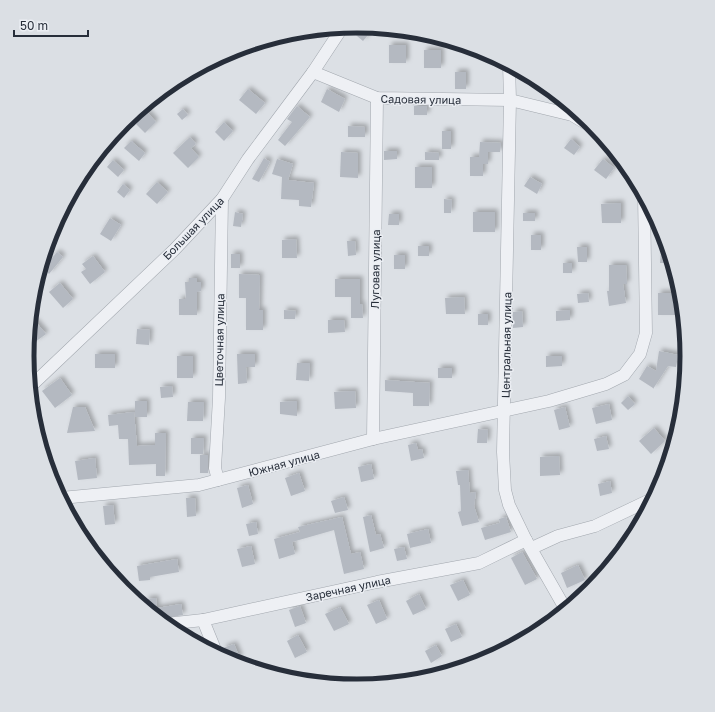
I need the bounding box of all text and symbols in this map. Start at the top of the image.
scale bar [14,12,88,38]
text: 50 m [20,18,48,33]
street label: Садовая улица [381,92,461,106]
street label: Большая улица [160,194,226,262]
street label: Луговая улица [368,229,382,309]
street label: Центральная улица [499,292,513,398]
street label: Цветочная улица [212,293,226,387]
street label: Южная улица [247,447,321,479]
street label: Заречная улица [304,573,392,603]

